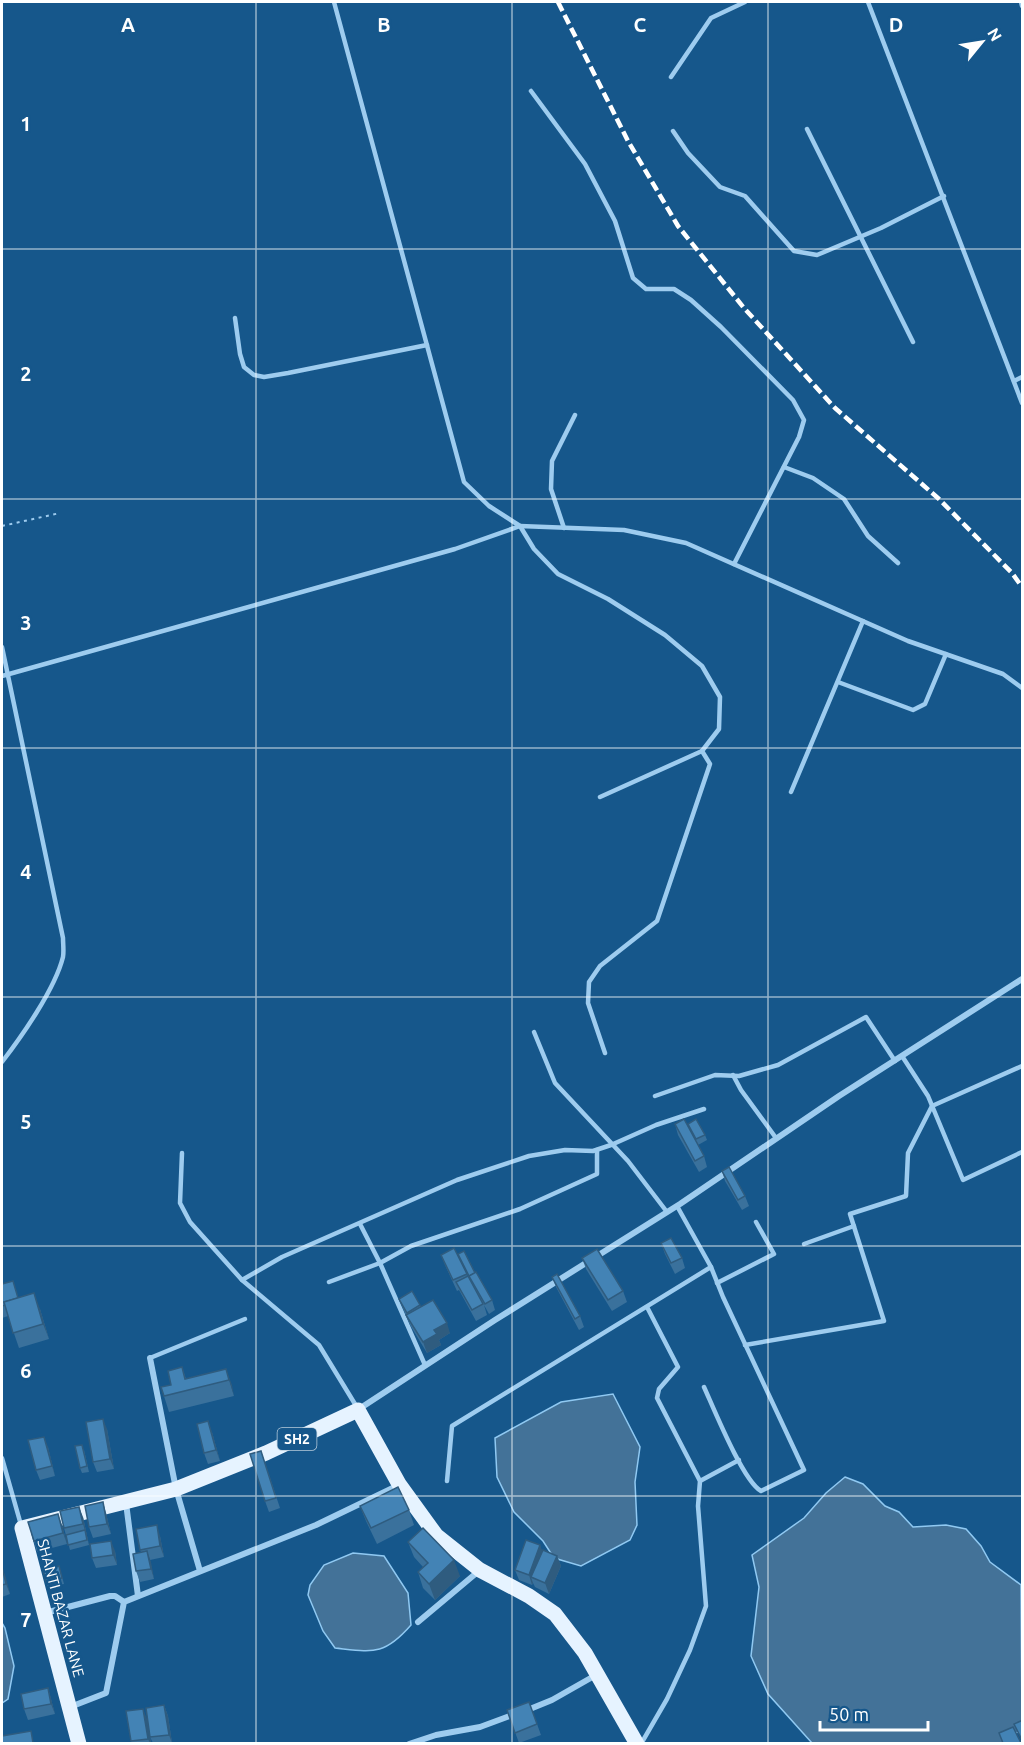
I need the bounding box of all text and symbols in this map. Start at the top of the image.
north arrow [952,12,1012,72]
text: A [121,13,135,36]
text: B [377,13,391,36]
text: C [634,13,647,36]
text: D [889,13,903,36]
text: N [984,25,1006,44]
text: 1 [20,112,32,135]
text: 2 [20,362,32,385]
text: 3 [20,611,32,634]
text: 4 [20,860,32,883]
text: 5 [20,1110,32,1133]
text: 6 [20,1359,32,1382]
road number: SH2 [278,1428,316,1450]
street label: SHANTI BAZAR LANE [34,1537,88,1679]
text: 7 [20,1608,32,1631]
scale bar [820,1694,928,1732]
text: 50 m [829,1704,869,1724]

